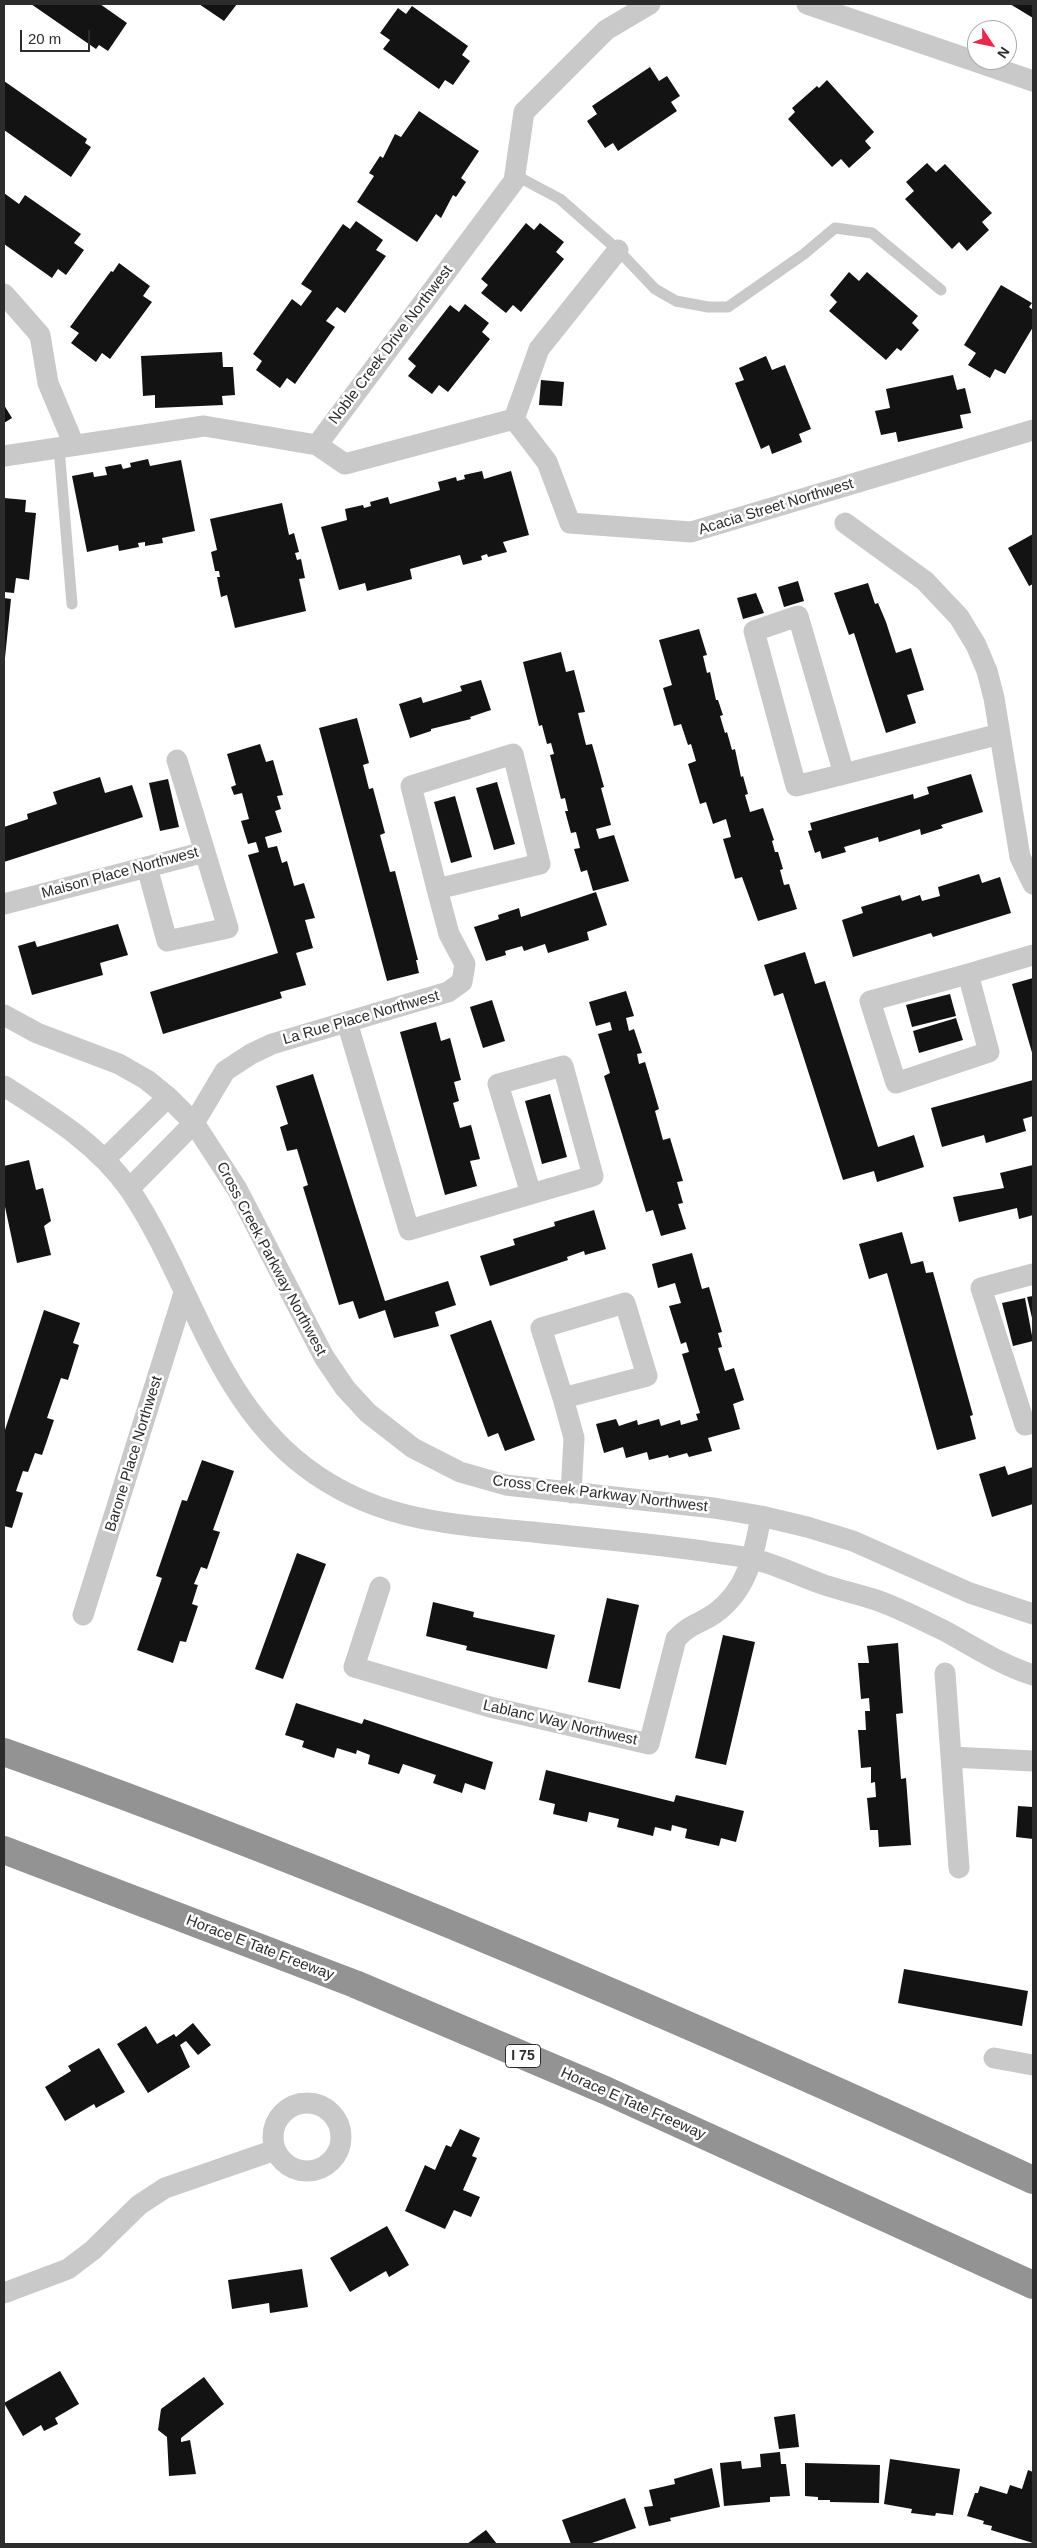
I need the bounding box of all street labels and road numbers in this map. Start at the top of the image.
street label: Noble Creek Drive Northwest [325,262,457,428]
street label: Acacia Street Northwest [696,475,856,539]
street label: Maison Place Northwest [40,843,200,903]
street label: La Rue Place Northwest [281,987,441,1049]
street label: Cross Creek Parkway Northwest [212,1159,330,1359]
street label: Barone Place Northwest [102,1374,166,1534]
street label: Cross Creek Parkway Northwest [491,1472,709,1516]
street label: Lablanc Way Northwest [481,1696,639,1750]
street label: Horace E Tate Freeway [184,1912,336,1984]
road number: I 75 [506,2044,540,2068]
street label: Horace E Tate Freeway [558,2064,708,2144]

